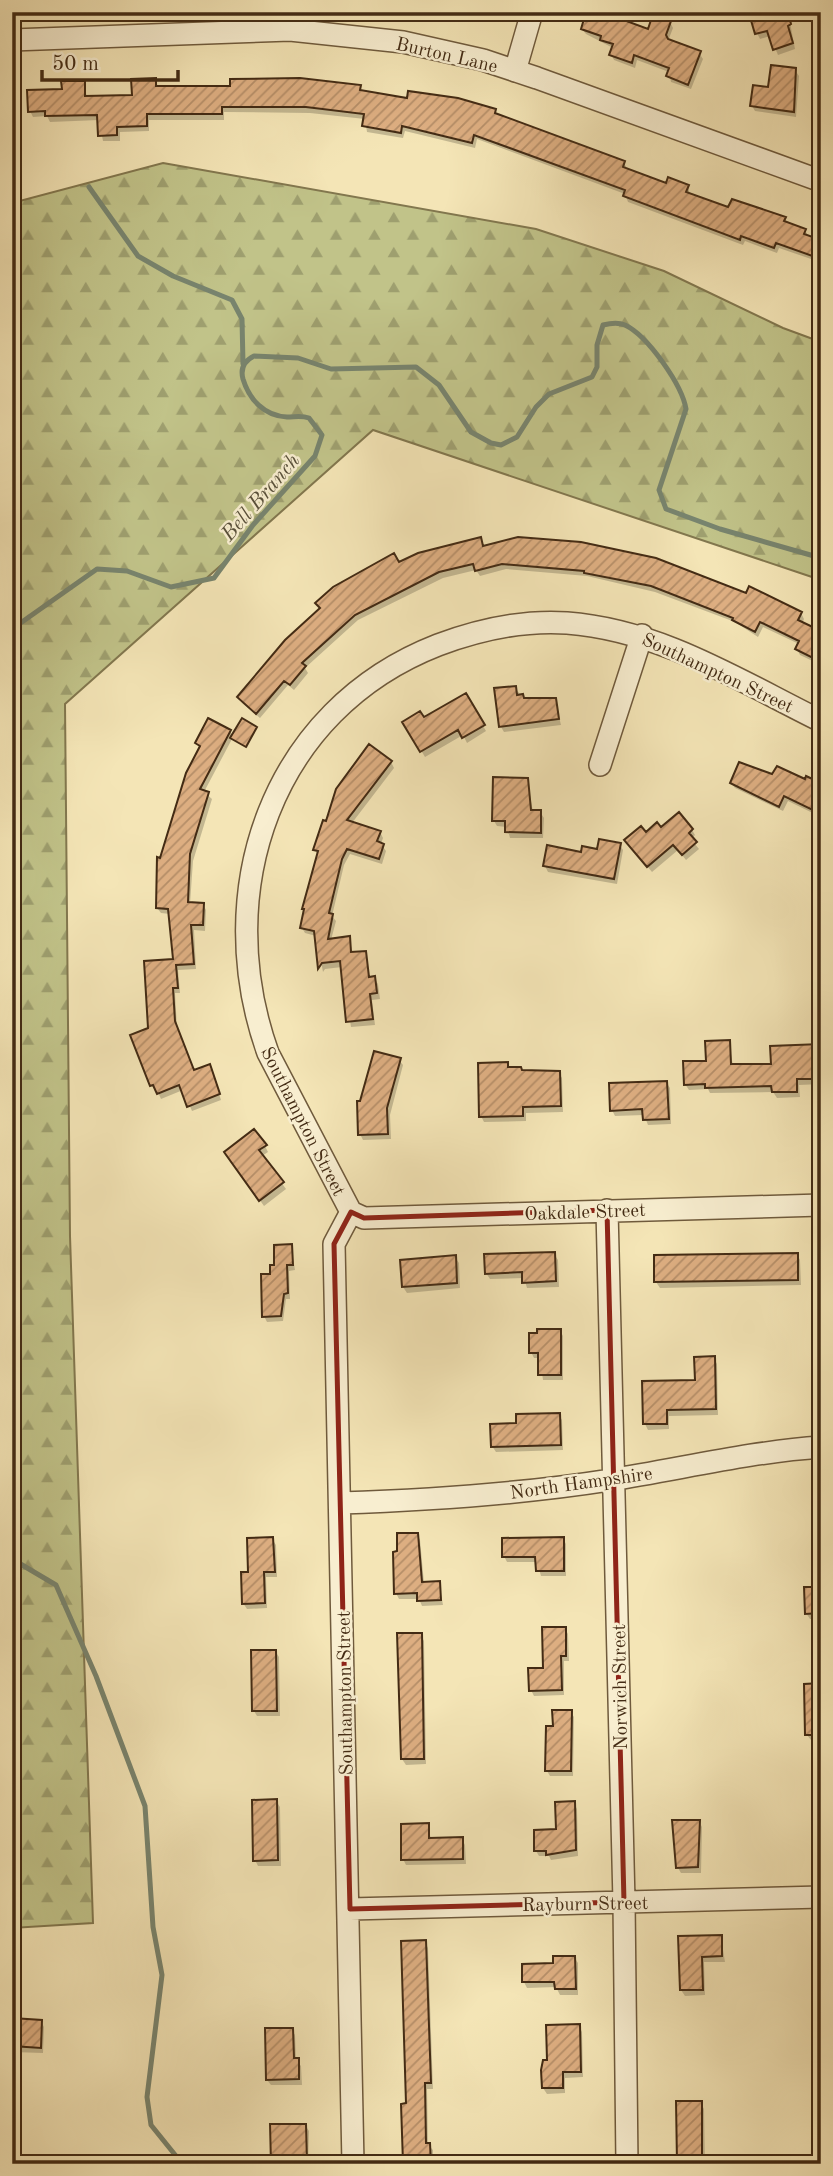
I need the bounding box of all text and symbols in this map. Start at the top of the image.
street label: Burton Lane [394,36,499,77]
scale bar [42,38,178,82]
text: 50 m [52,54,99,75]
water label: Bell Branch [217,450,305,546]
street label: Southampton Street [638,631,796,718]
street label: Southampton Street [256,1044,348,1200]
street label: Oakdale Street [524,1202,646,1225]
street label: North Hampshire [509,1465,654,1504]
street label: Southampton Street [336,1610,357,1775]
street label: Norwich Street [611,1624,632,1750]
street label: Rayburn Street [522,1895,648,1916]

